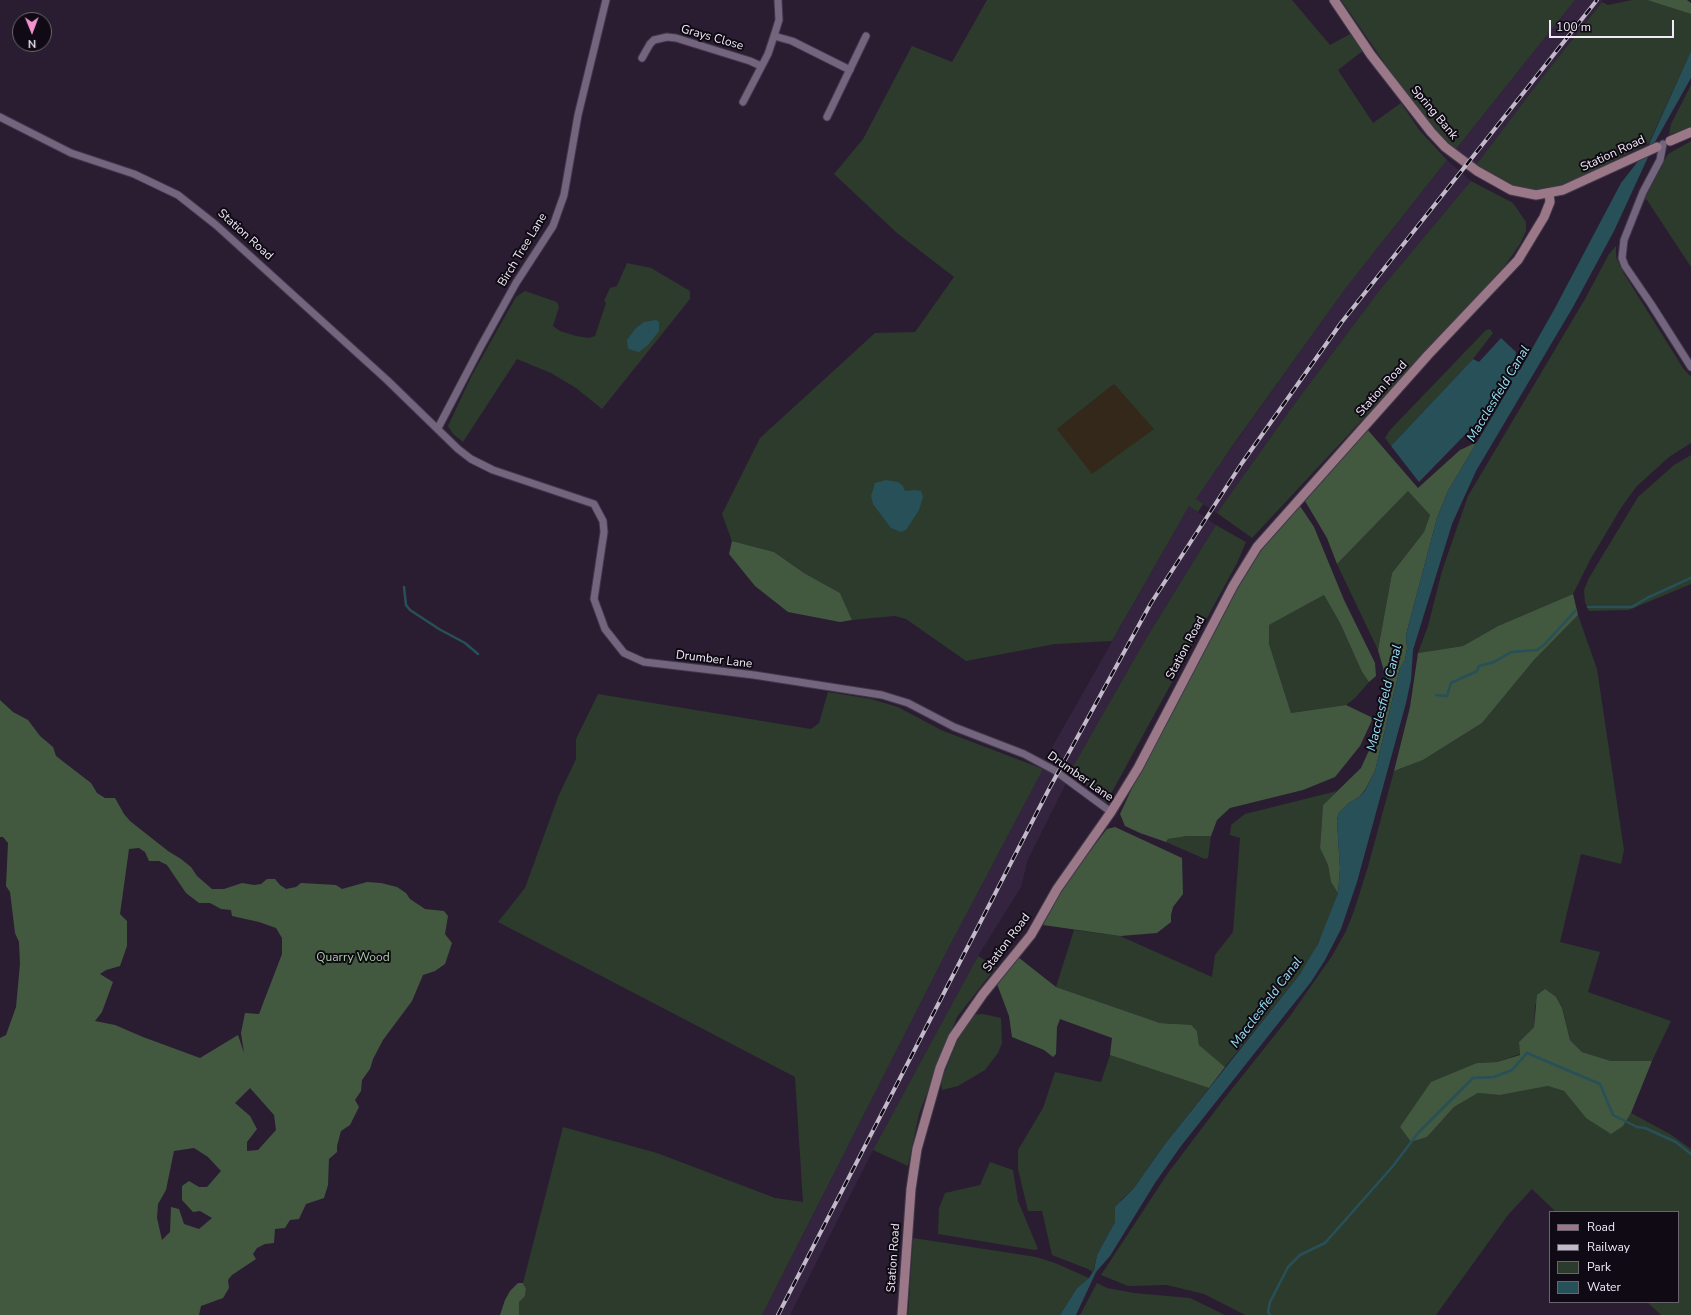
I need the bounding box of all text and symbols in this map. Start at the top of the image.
north arrow [12,12,52,52]
scale bar [1551,12,1676,38]
text: 100 m [1556,19,1591,35]
street label: Grays Close [679,22,745,54]
text: N [28,36,36,51]
street label: Spring Bank [1407,83,1461,143]
street label: Station Road [1579,133,1647,175]
street label: Station Road [214,206,276,264]
street label: Birch Tree Lane [495,211,551,289]
water label: Macclesfield Canal [1464,343,1534,445]
street label: Station Road [1353,358,1411,420]
street label: Station Road [1163,614,1209,682]
water label: Macclesfield Canal [1364,643,1406,753]
street label: Drumber Lane [675,648,753,672]
street label: Drumber Lane [1044,749,1116,805]
street label: Station Road [980,911,1034,975]
park label: Quarry Wood [316,951,390,965]
water label: Macclesfield Canal [1228,955,1306,1051]
legend [1549,1211,1679,1303]
text: Road [1587,1219,1615,1235]
street label: Station Road [884,1223,904,1293]
text: Railway [1587,1239,1630,1255]
text: Park [1587,1259,1611,1275]
text: Water [1587,1279,1621,1295]

